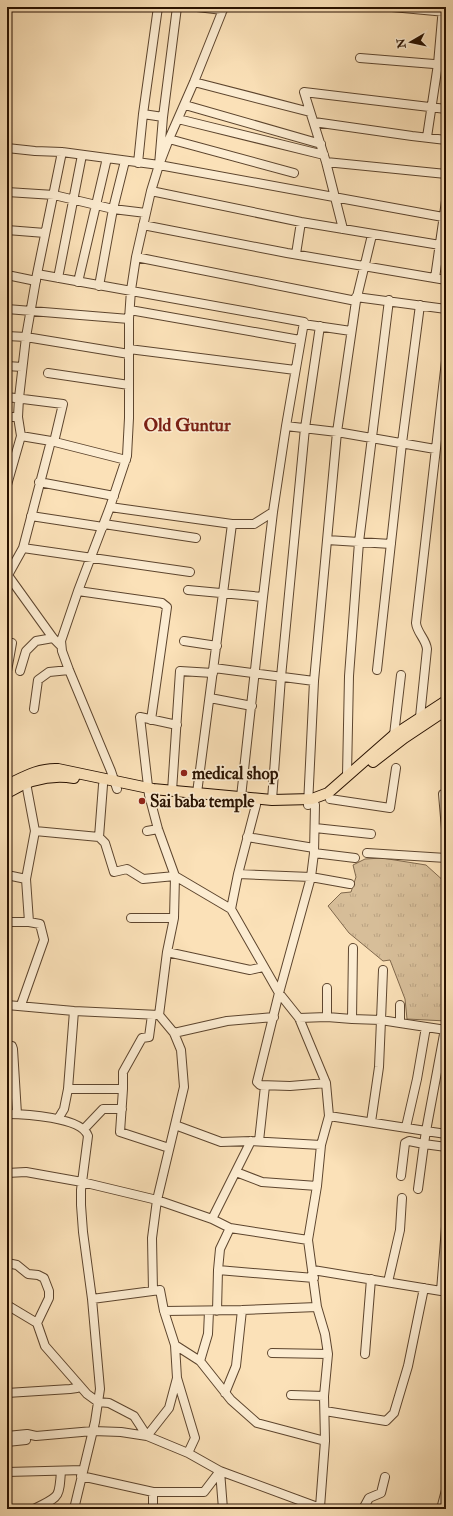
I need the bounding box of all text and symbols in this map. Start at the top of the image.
north arrow [391,22,431,62]
text: N [394,36,409,50]
district label: Old Guntur [143,414,231,437]
place label: medical shop [192,763,279,785]
marker: medical shop [179,768,189,778]
place label: Sai baba temple [150,791,255,813]
marker: Sai baba temple [137,796,147,806]

